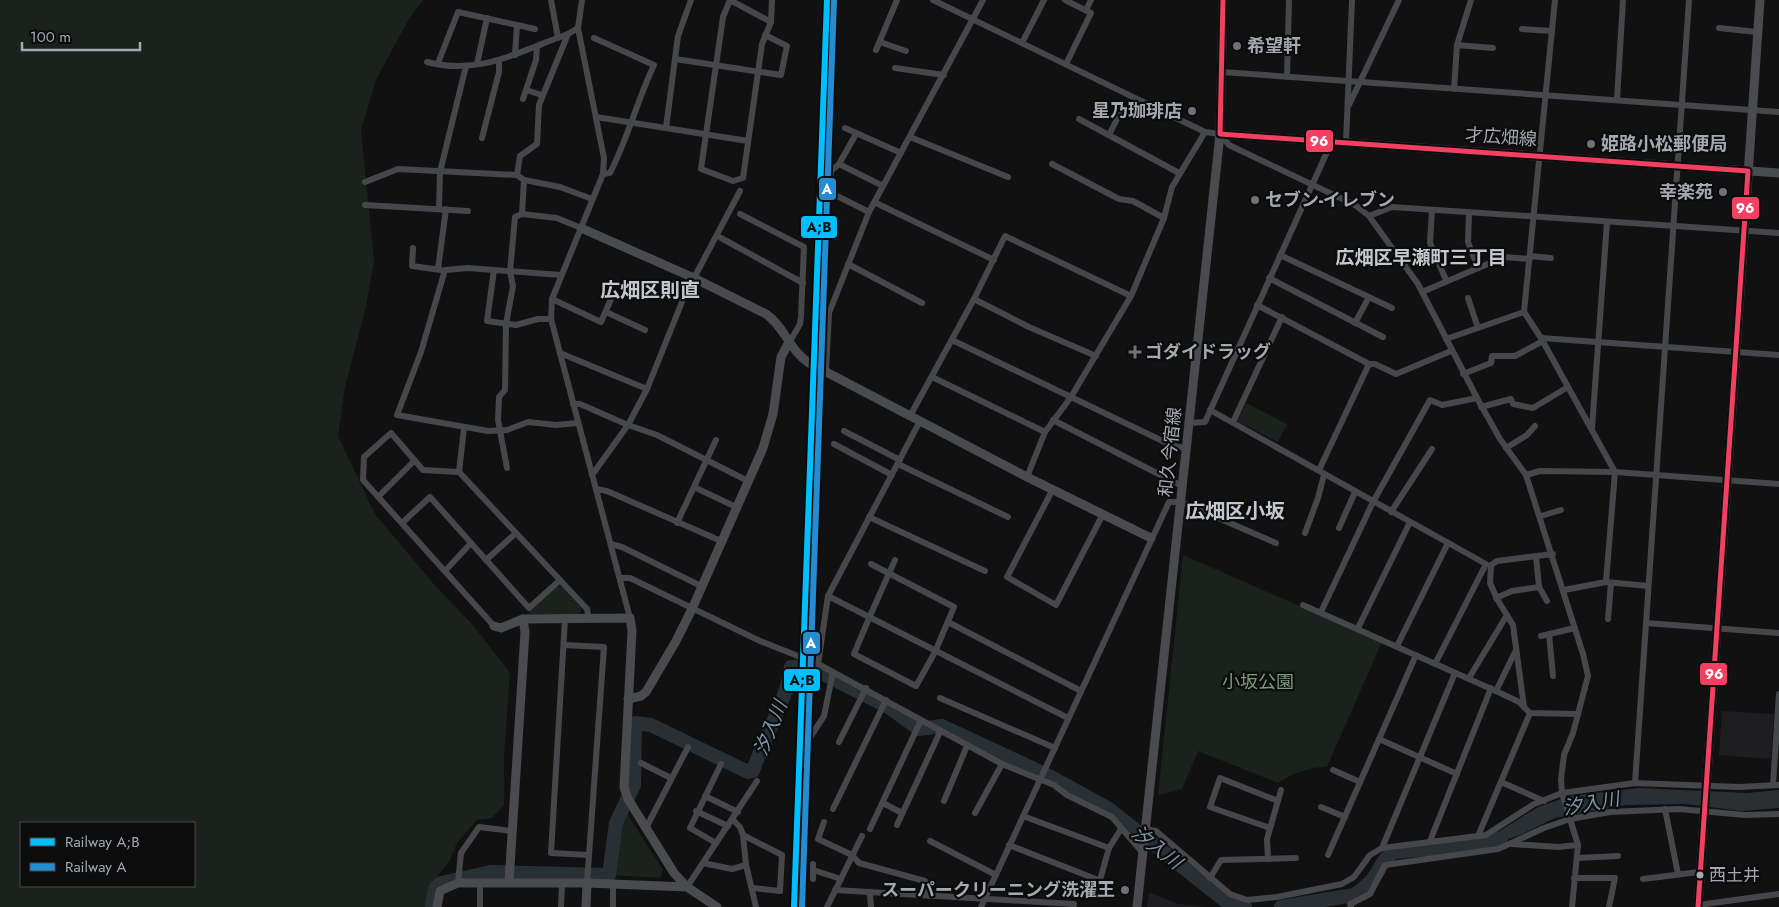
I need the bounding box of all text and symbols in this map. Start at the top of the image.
scale bar [22,20,140,52]
text: 100 m [30,26,71,48]
place label: 希望軒 [1247,33,1301,59]
marker: 希望軒 [1231,40,1243,52]
place label: 星乃珈琲店 [1092,98,1182,124]
marker: 星乃珈琲店 [1186,105,1198,117]
street label: 才広畑線 [1464,122,1538,152]
line badge: 96 [1305,129,1334,153]
text: 96 [1310,131,1328,151]
place label: 姫路小松郵便局 [1601,131,1727,157]
marker: 姫路小松郵便局 [1585,138,1597,150]
line badge: A [818,177,837,201]
text: A [821,179,833,199]
place label: 幸楽苑 [1659,179,1713,205]
marker: 幸楽苑 [1717,186,1729,198]
place label: セブン-イレブン [1265,187,1395,213]
marker: セブン-イレブン [1249,194,1261,206]
line badge: 96 [1731,196,1760,220]
text: 96 [1736,198,1754,218]
line badge: A;B [800,215,838,239]
text: A;B [805,217,832,237]
district label: 広畑区早瀬町三丁目 [1335,244,1507,271]
district label: 広畑区則直 [600,276,700,305]
place label: ゴダイドラッグ [1145,339,1271,365]
marker: ゴダイドラッグ [1129,346,1141,358]
street label: 和久今宿線 [1152,406,1188,498]
district label: 広畑区小坂 [1185,497,1285,526]
line badge: A [802,631,821,655]
text: A [805,633,817,653]
line badge: 96 [1699,662,1728,686]
text: 96 [1705,664,1723,684]
line badge: A;B [783,668,821,692]
park label: 小坂公園 [1222,669,1294,695]
text: A;B [788,670,815,690]
water label: 汐入川 [747,695,794,760]
water label: 汐入川 [1561,785,1623,822]
water label: 汐入川 [1126,819,1189,877]
legend [20,822,195,887]
text: Railway A;B [65,831,140,853]
text: Railway A [65,856,126,878]
place label: 西土井 [1709,863,1760,887]
marker: 西土井 [1695,870,1705,880]
place label: スーパークリーニング洗濯王 [881,877,1115,903]
marker: スーパークリーニング洗濯王 [1119,884,1131,896]

